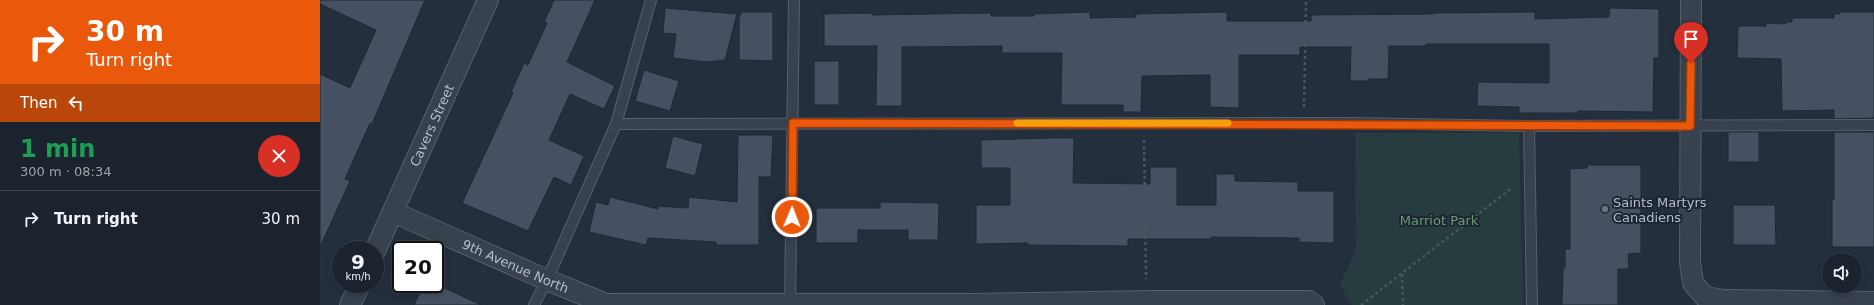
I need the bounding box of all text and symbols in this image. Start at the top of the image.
text: 30 m [86,15,164,48]
icon: right [20,16,72,68]
pin [1674,22,1708,63]
icon: arrive [1680,28,1702,50]
text: Turn right [86,49,172,70]
street label: Cavers Street [407,82,457,169]
icon: left [65,92,87,114]
text: Then [20,94,57,112]
text: 1 min [20,135,95,163]
button: close [258,135,300,177]
text: 300 m · 08:34 [20,164,111,179]
place label: Saints Martyrs Canadiens [1613,195,1707,225]
position arrow [771,196,813,238]
marker: Saints Martyrs Canadiens [1600,204,1610,214]
icon: right [20,208,42,230]
text: Turn right [54,210,138,228]
text: 30 m [262,210,300,228]
park label: Marriot Park [1400,213,1479,228]
street label: 9th Avenue North [460,237,571,296]
speed limit sign: 20 [392,241,444,293]
text: 9 [351,250,365,274]
map controls [1822,253,1862,293]
button: sound [1822,253,1862,293]
text: km/h [345,271,371,282]

